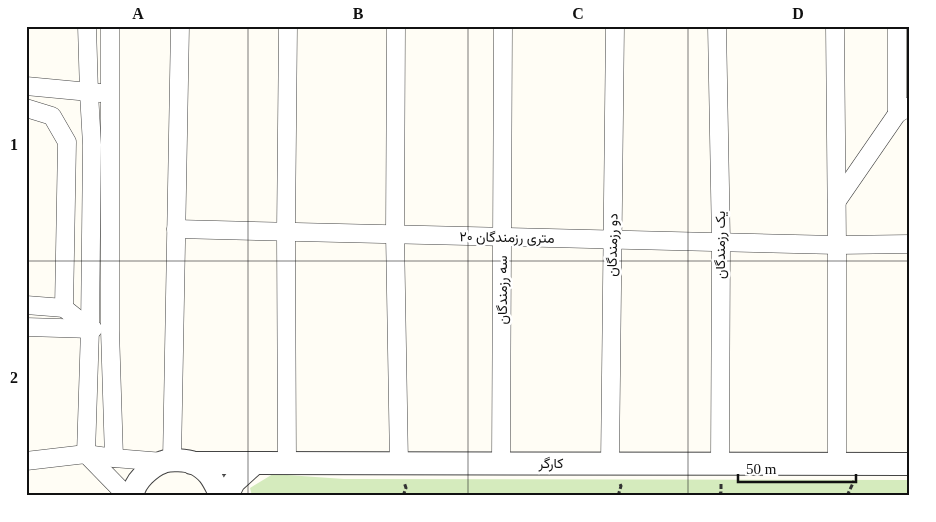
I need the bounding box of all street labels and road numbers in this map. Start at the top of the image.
street label: یک رزمندگان [713,211,729,279]
street label: دو رزمندگان [604,213,622,277]
street label: ۲۰ متری رزمندگان [459,229,555,247]
street label: سه رزمندگان [495,256,511,324]
street label: کارگر [538,456,564,472]

